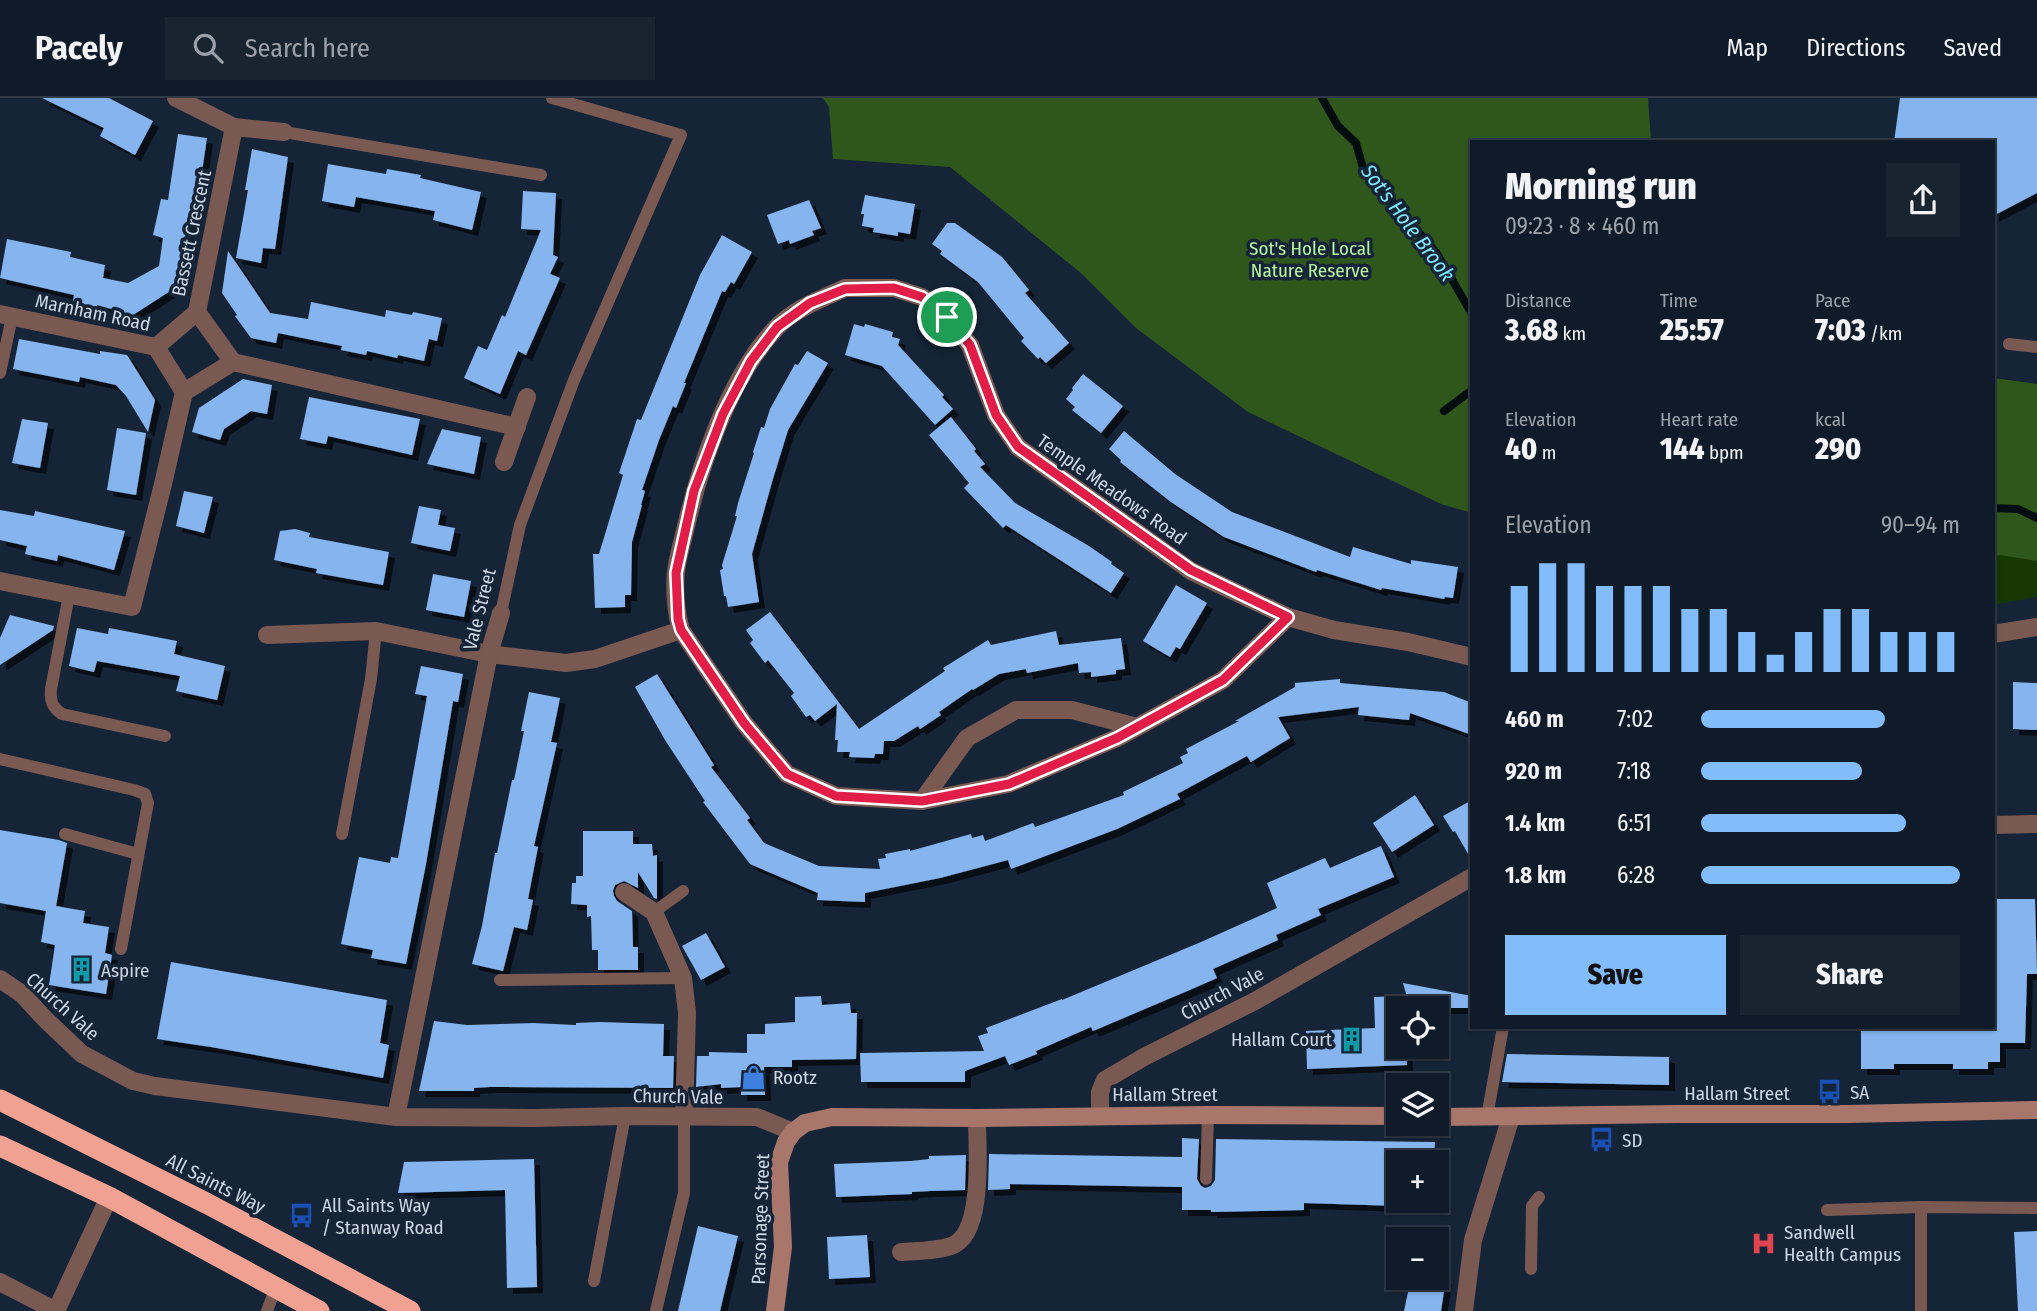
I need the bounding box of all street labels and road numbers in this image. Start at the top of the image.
street label: Bassett Crescent [167,167,216,298]
street label: Marnham Road [33,289,153,336]
street label: Temple Meadows Road [1033,429,1191,550]
street label: Vale Street [458,565,501,652]
street label: Church Vale [1177,962,1268,1025]
street label: Church Vale [21,968,104,1045]
street label: Hallam Street [1684,1082,1791,1105]
street label: Hallam Street [1112,1083,1219,1106]
street label: Church Vale [633,1084,723,1109]
street label: All Saints Way [162,1149,270,1218]
street label: Parsonage Street [747,1152,774,1285]

